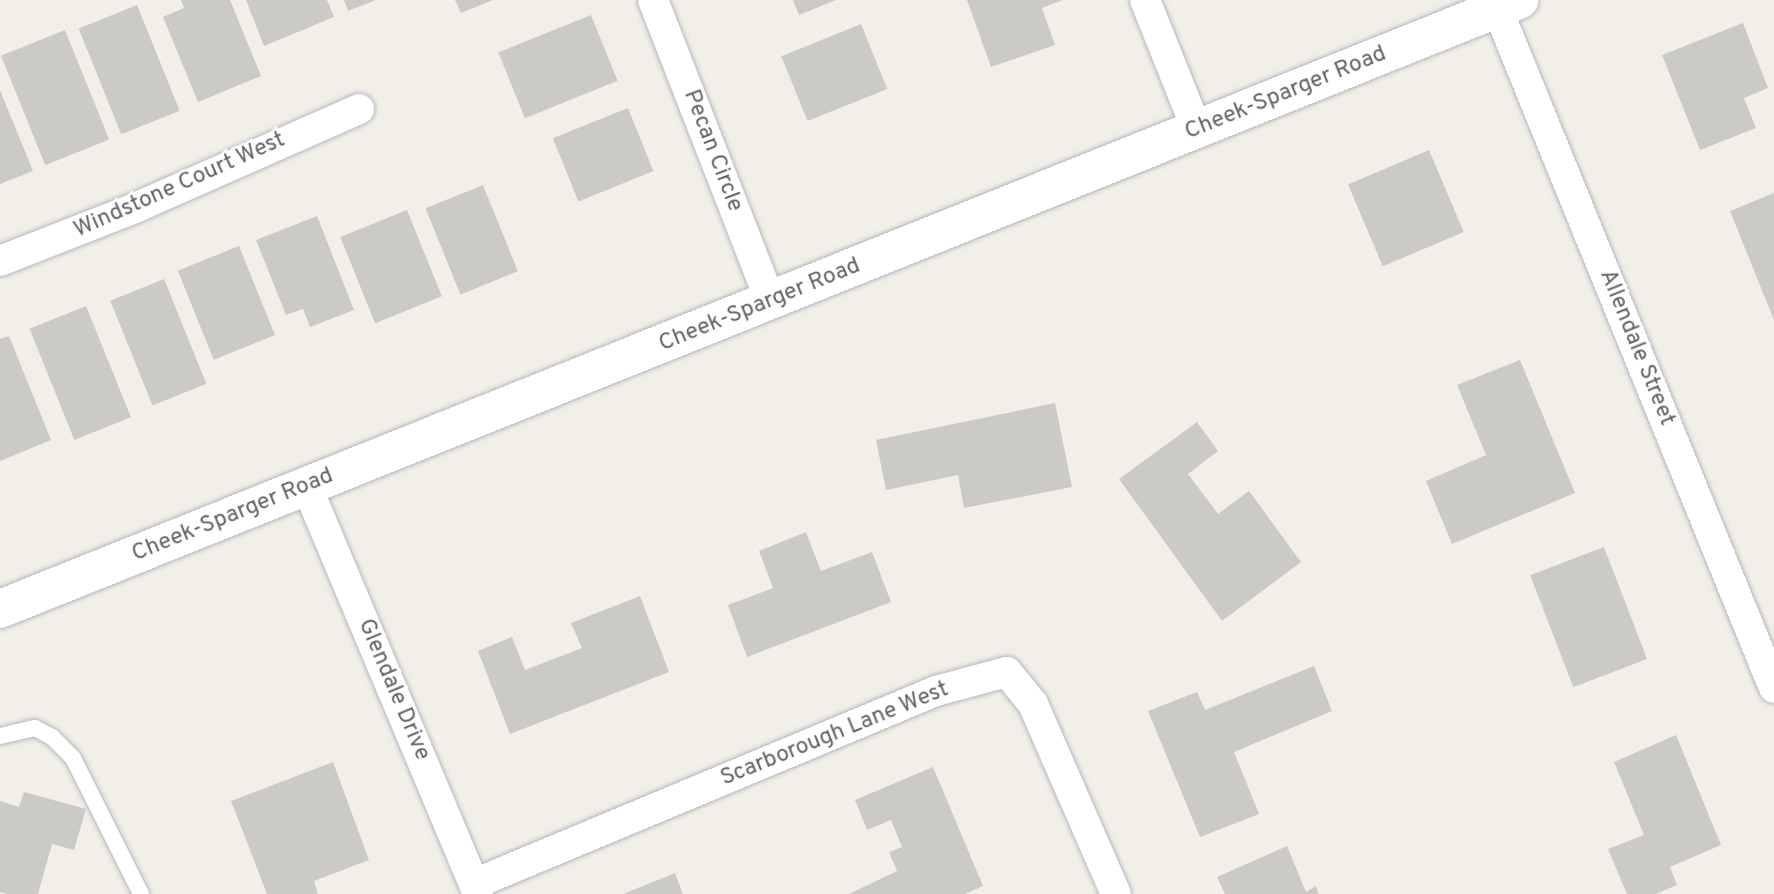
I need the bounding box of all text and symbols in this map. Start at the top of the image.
street label: Cheek-Sparger Road [1181,41,1391,147]
street label: Pecan Circle [676,86,748,216]
street label: Windstone Court West [70,127,290,245]
street label: Cheek-Sparger Road [655,253,865,359]
street label: Allendale Street [1592,266,1680,430]
street label: Cheek-Sparger Road [128,463,338,569]
street label: Glendale Drive [351,615,435,765]
street label: Scarborough Lane West [717,677,953,793]

